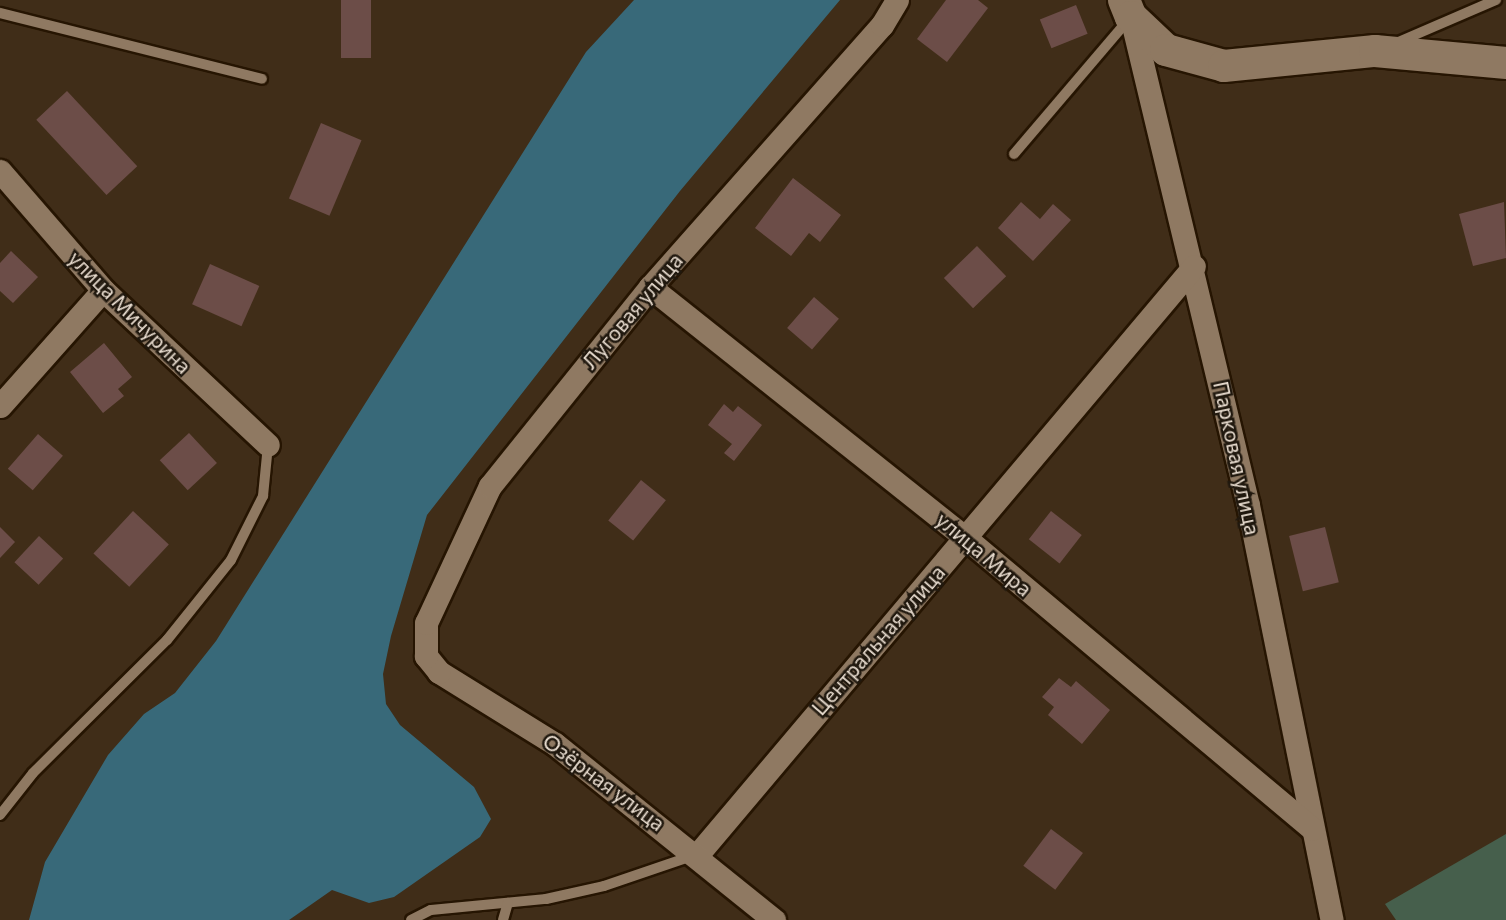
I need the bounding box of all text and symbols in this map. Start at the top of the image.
street label: улица Мичурина [64,246,196,378]
street label: Луговая улица [576,248,688,374]
street label: Парковая улица [1208,379,1266,537]
street label: улица Мира [931,507,1037,601]
street label: Центральная улица [806,560,950,720]
street label: Озёрная улица [538,728,670,836]

